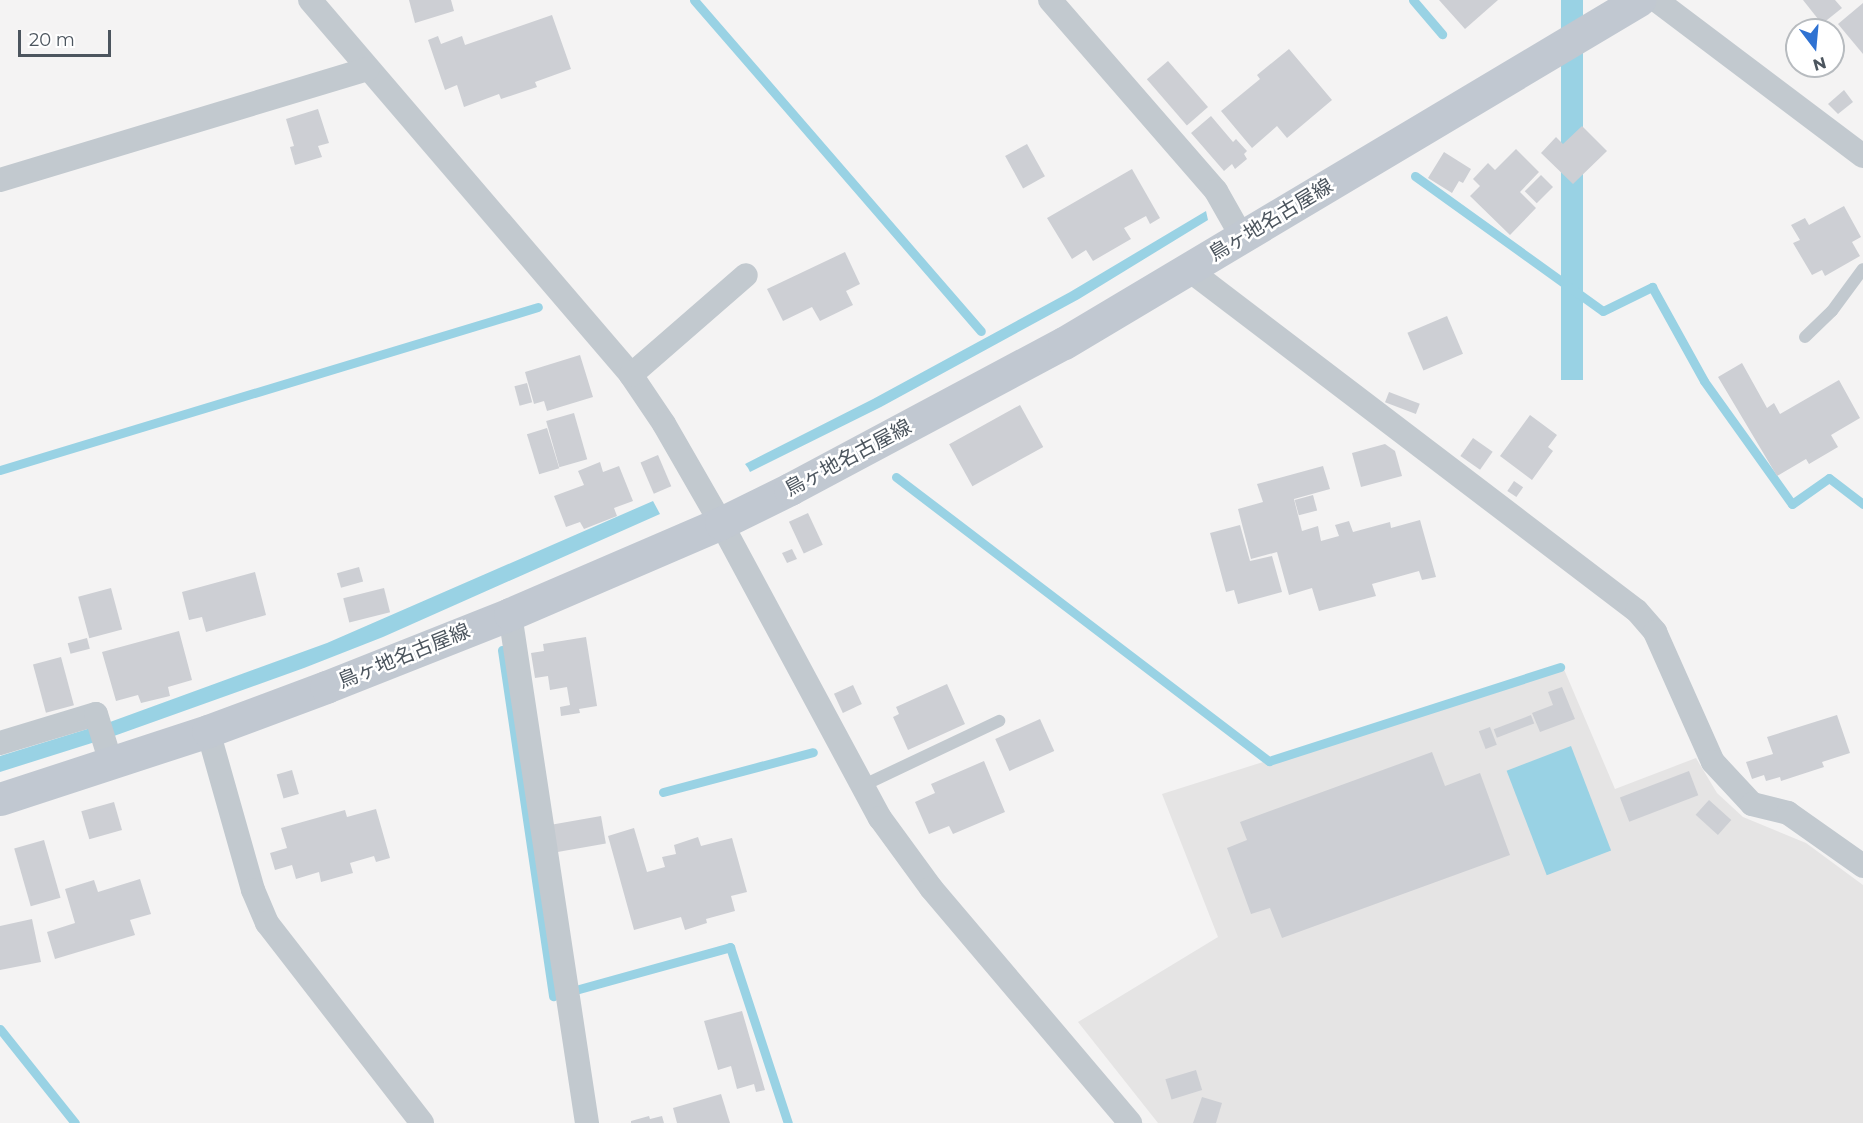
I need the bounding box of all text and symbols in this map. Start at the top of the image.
scale bar [21,18,114,56]
north arrow [1785,18,1845,78]
text: 20 m [29,29,75,51]
text: N [1811,53,1828,75]
street label: 鳥ヶ地名古屋線 [1205,174,1337,266]
street label: 鳥ヶ地名古屋線 [781,415,915,501]
street label: 鳥ヶ地名古屋線 [335,619,473,693]

